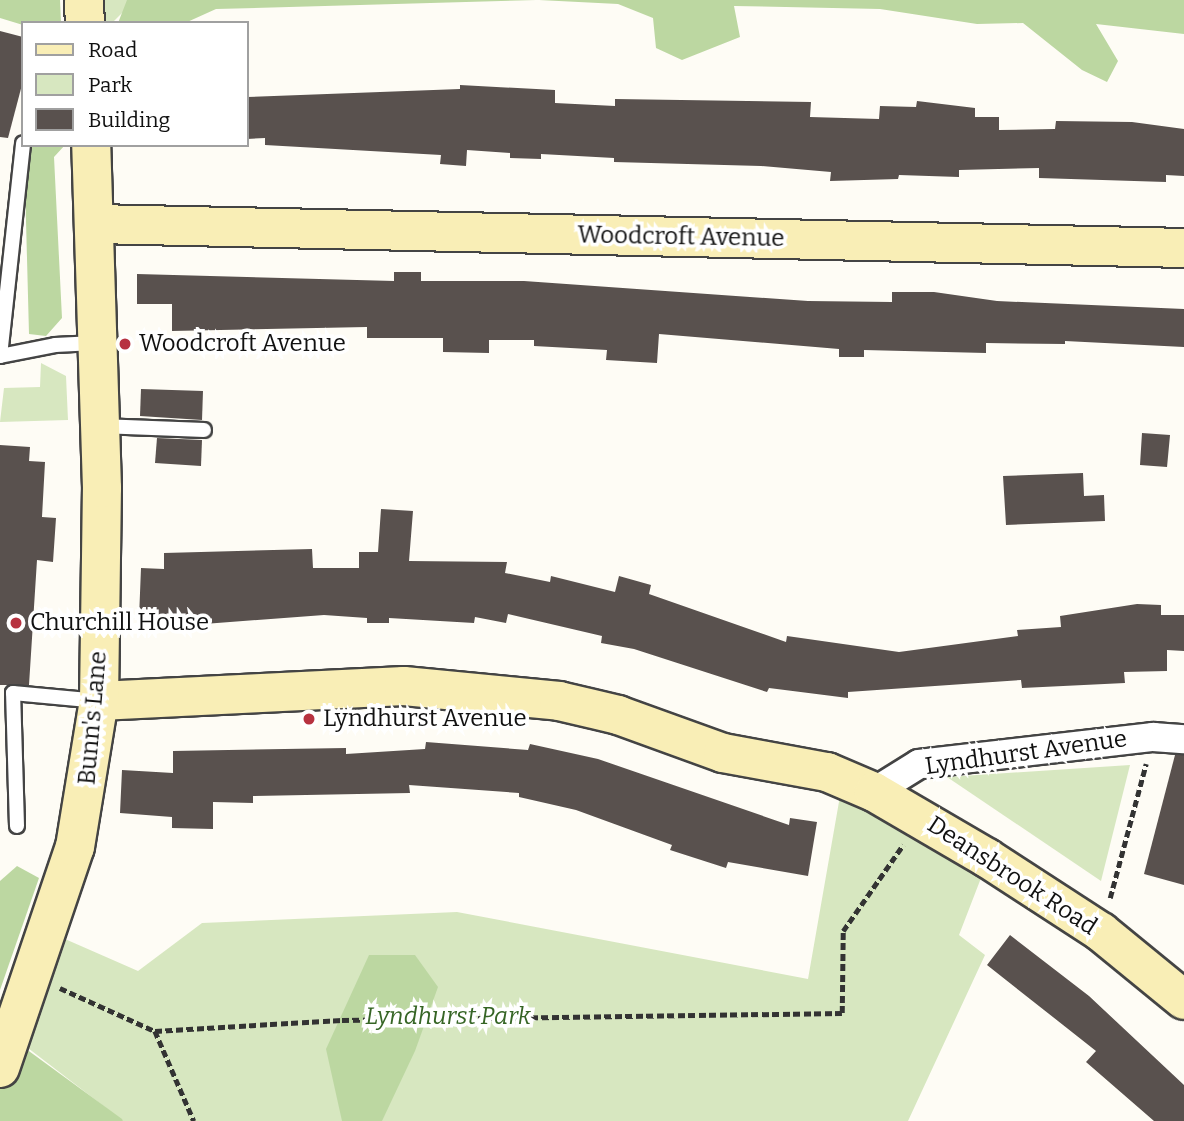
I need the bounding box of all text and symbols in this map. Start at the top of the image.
legend [21,21,248,147]
text: Road [88,37,137,63]
text: Park [88,72,132,98]
text: Building [88,107,170,133]
street label: Woodcroft Avenue [577,221,785,253]
place label: Woodcroft Avenue [139,330,346,358]
marker: Woodcroft Avenue [117,336,133,352]
place label: Churchill House [30,609,209,637]
marker: Churchill House [8,615,24,631]
street label: Bunn's Lane [73,650,113,786]
place label: Lyndhurst Avenue [323,705,527,733]
marker: Lyndhurst Avenue [301,711,317,727]
street label: Lyndhurst Avenue [923,725,1129,781]
street label: Deansbrook Road [922,810,1102,942]
park label: Lyndhurst Park [365,1003,531,1031]

